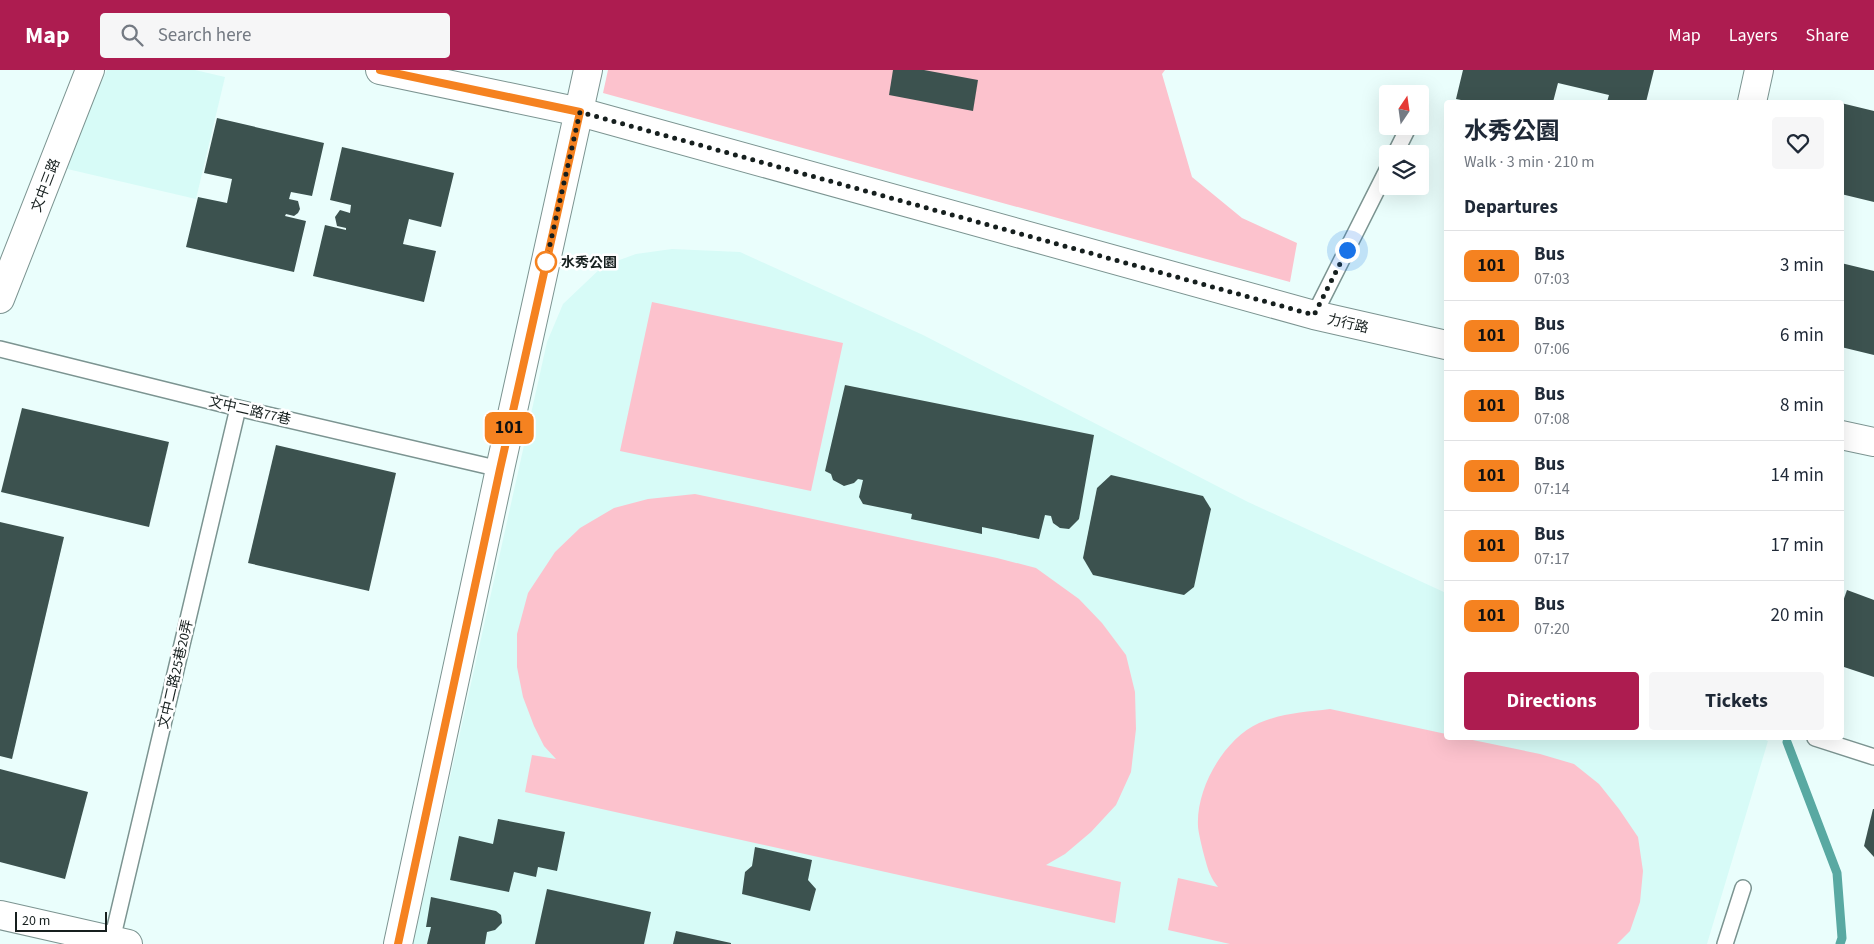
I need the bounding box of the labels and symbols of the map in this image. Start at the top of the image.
north arrow [1379,85,1429,135]
street label: 文中三路 [27,156,65,215]
your location [1335,238,1360,263]
marker: 水秀公園 [535,251,557,273]
place label: 水秀公園 [561,253,617,273]
street label: 力行路 [1325,310,1370,338]
street label: 文中二路77巷 [207,392,293,430]
line badge: 101 [480,412,538,444]
street label: 文中二路25巷20弄 [154,617,198,731]
scale bar [15,909,108,932]

